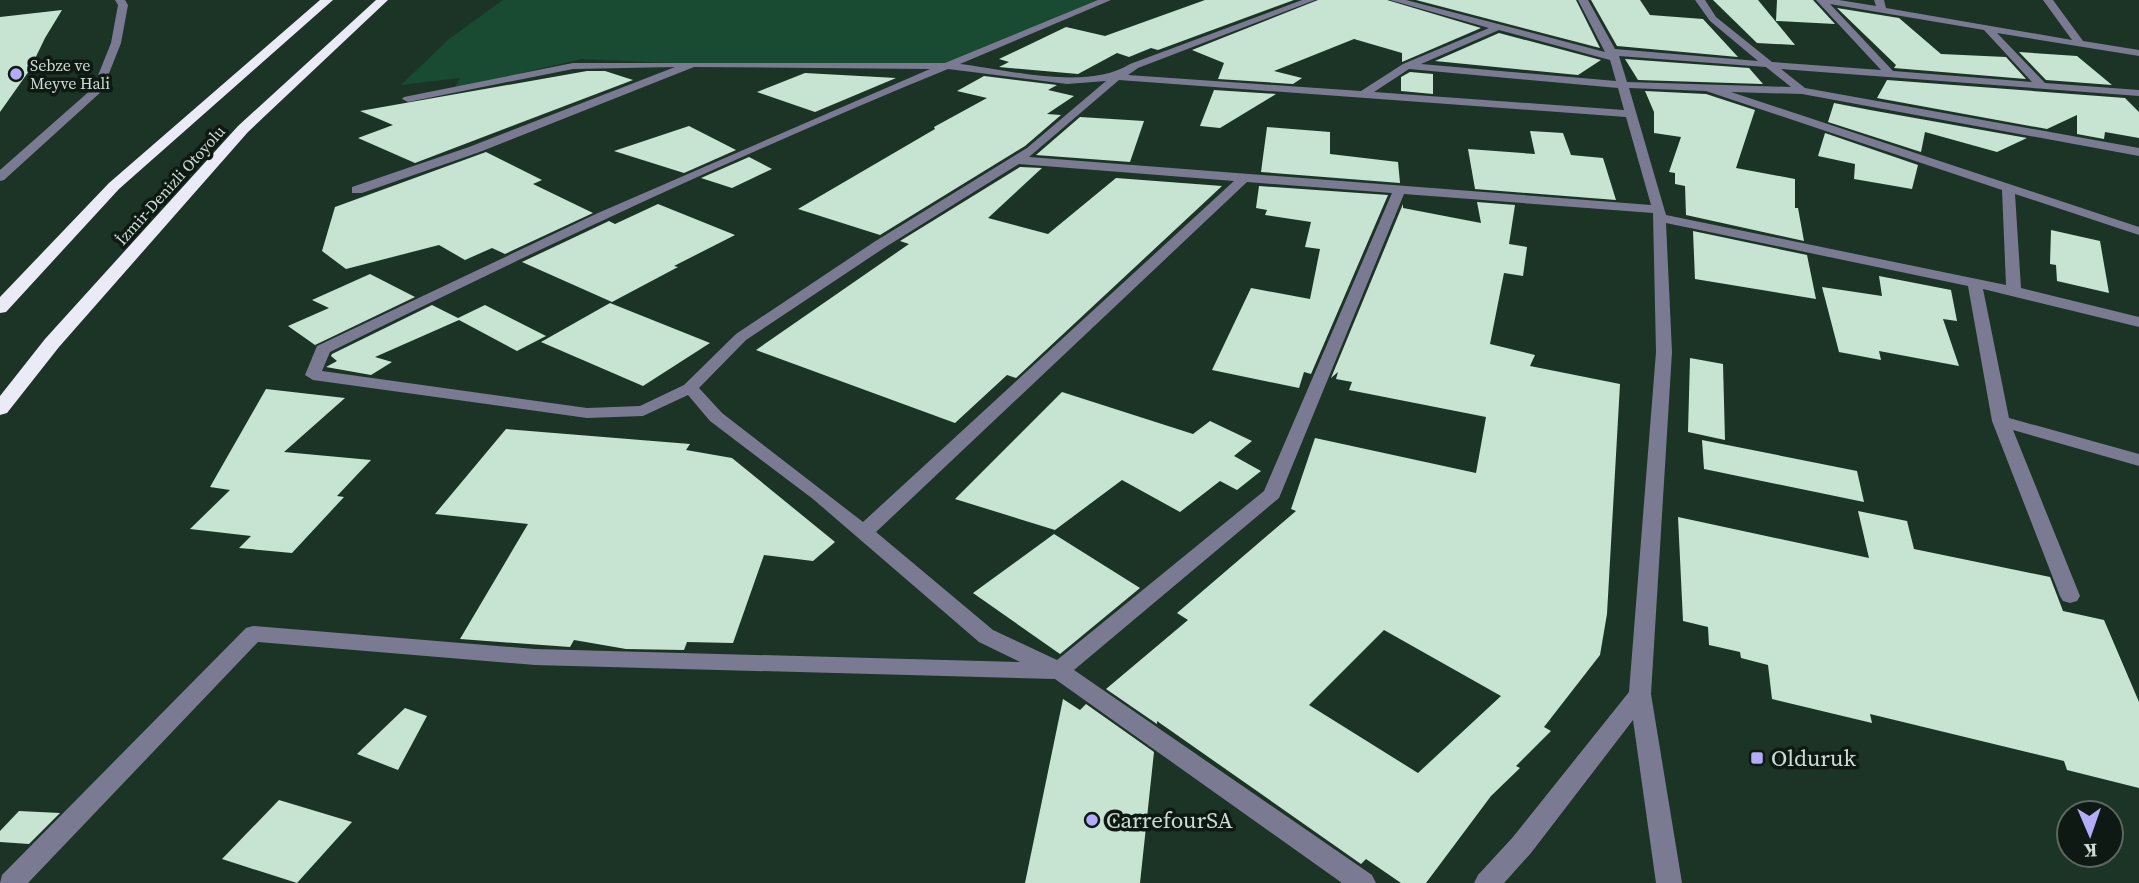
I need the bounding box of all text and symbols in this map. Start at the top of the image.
place label: Sebze ve Meyve Hali [30,54,110,94]
marker: Sebze ve Meyve Hali [8,66,24,82]
street label: İzmir-Denizli Otoyolu [110,120,230,250]
place label: Olduruk [1771,742,1856,774]
marker: Olduruk [1749,750,1765,766]
north arrow [2055,799,2125,869]
place label: CarrefourSA [1106,804,1233,836]
marker: CarrefourSA [1084,812,1100,828]
text: K [2083,838,2098,864]

